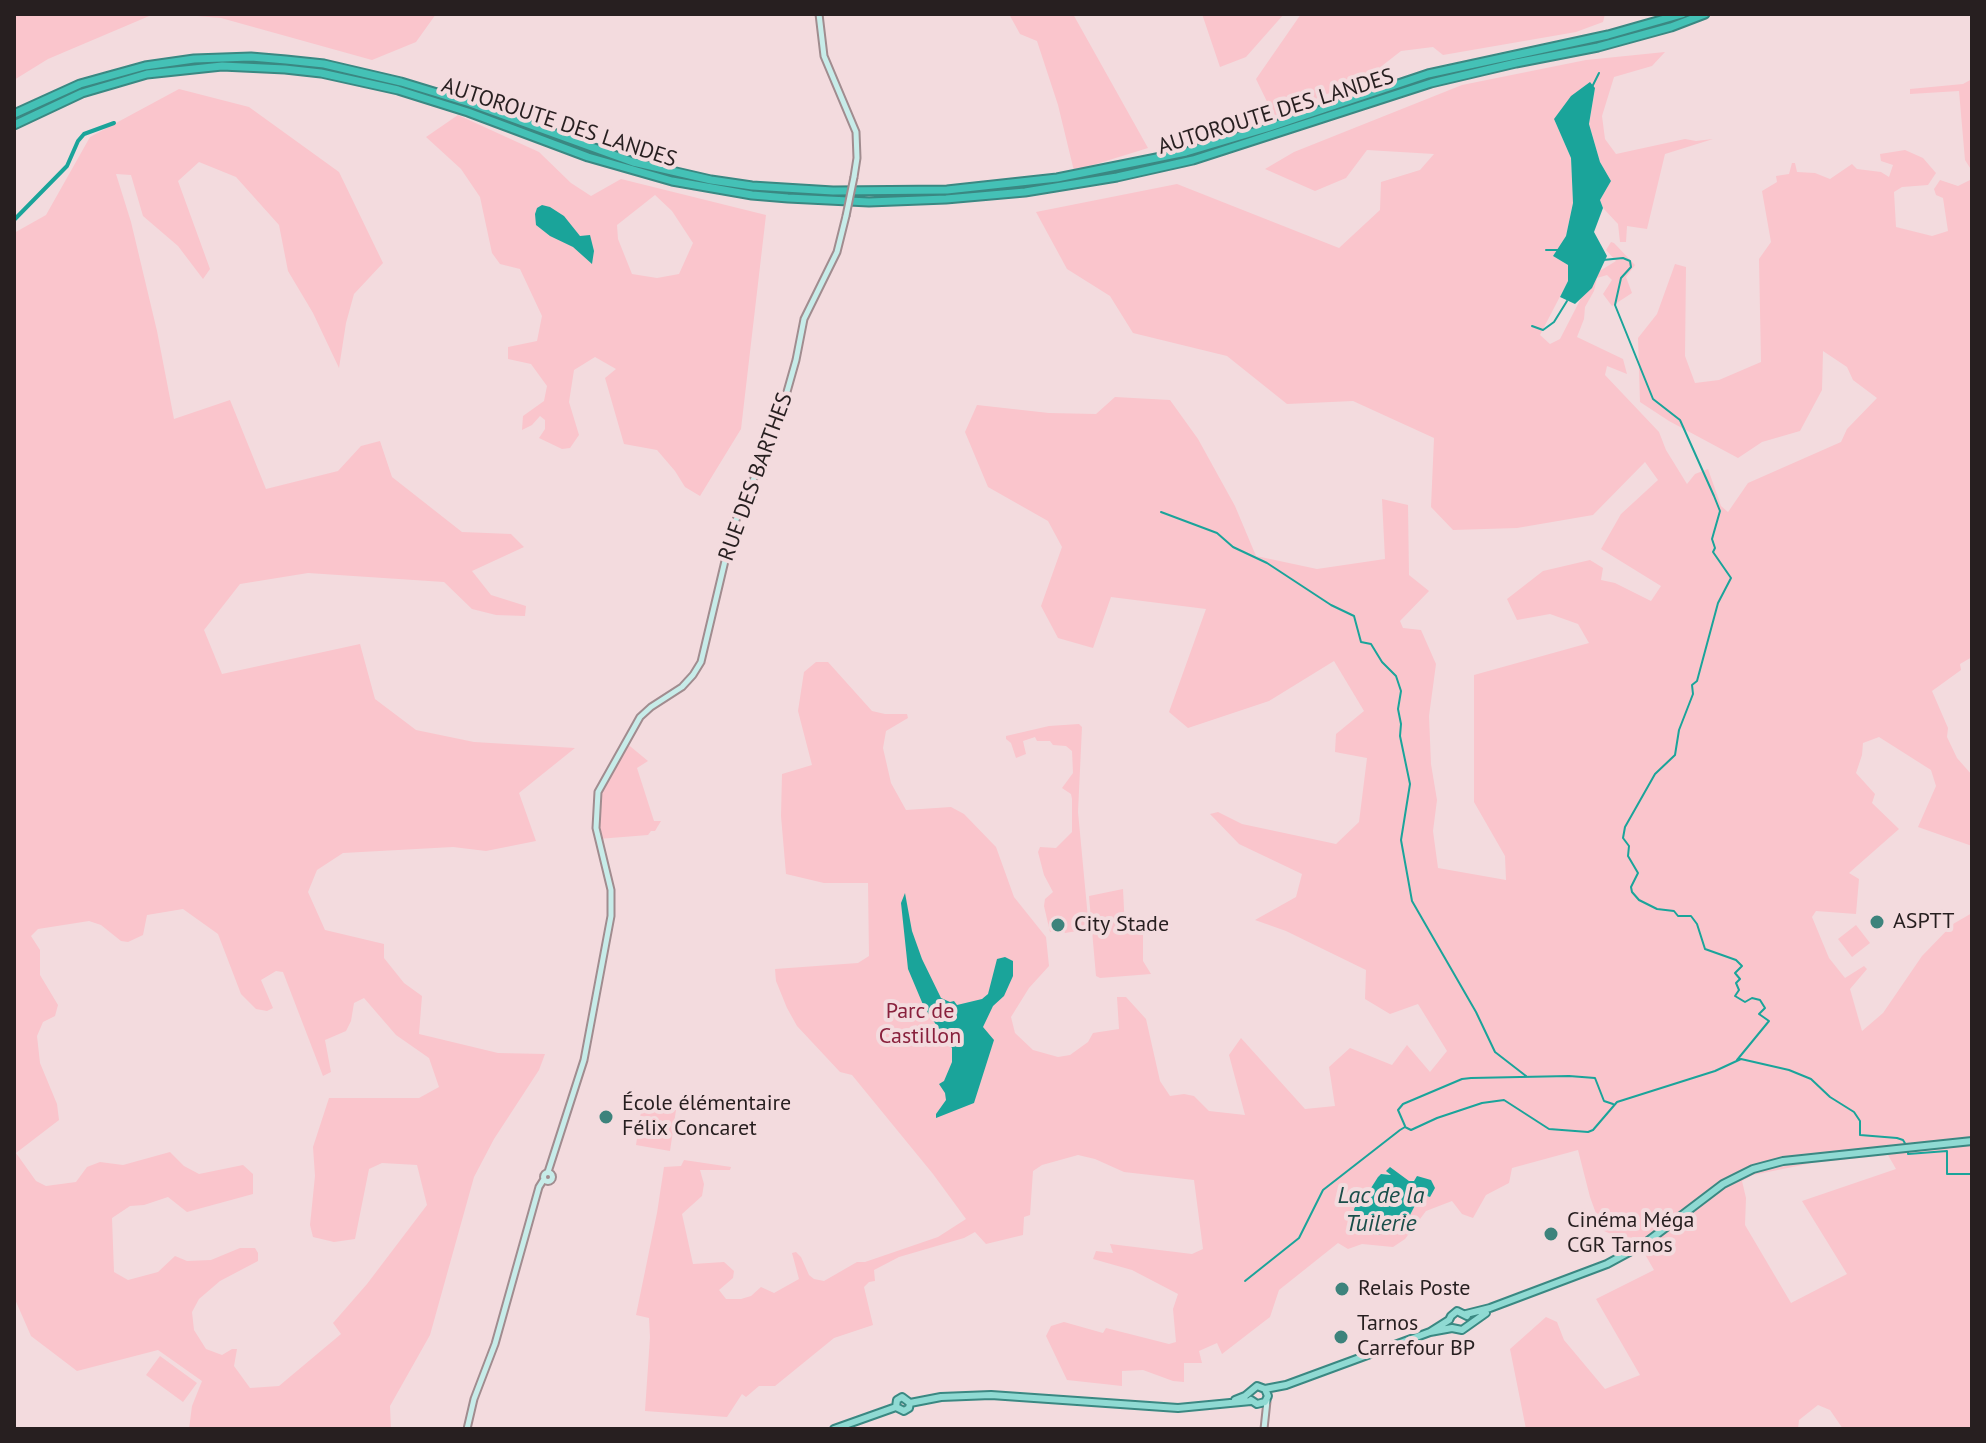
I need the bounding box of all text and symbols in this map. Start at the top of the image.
street label: AUTOROUTE DES LANDES [1155,63,1397,161]
street label: AUTOROUTE DES LANDES [438,73,680,173]
street label: RUE DES BARTHES [713,389,799,565]
place label: ASPTT [1893,909,1954,935]
place label: City Stade [1074,912,1169,938]
marker: ASPTT [1868,913,1886,931]
marker: City Stade [1049,916,1067,934]
park label: Parc de Castillon [879,999,961,1050]
place label: École élémentaire Félix Concaret [622,1091,791,1142]
marker: École élémentaire Félix Concaret [597,1108,615,1126]
water label: Lac de la Tuilerie [1337,1182,1425,1238]
place label: Cinéma Méga CGR Tarnos [1567,1208,1694,1260]
marker: Cinéma Méga CGR Tarnos [1542,1225,1560,1243]
place label: Relais Poste [1358,1276,1471,1302]
marker: Relais Poste [1333,1280,1351,1298]
place label: Tarnos Carrefour BP [1357,1311,1475,1362]
marker: Tarnos Carrefour BP [1332,1328,1350,1346]

